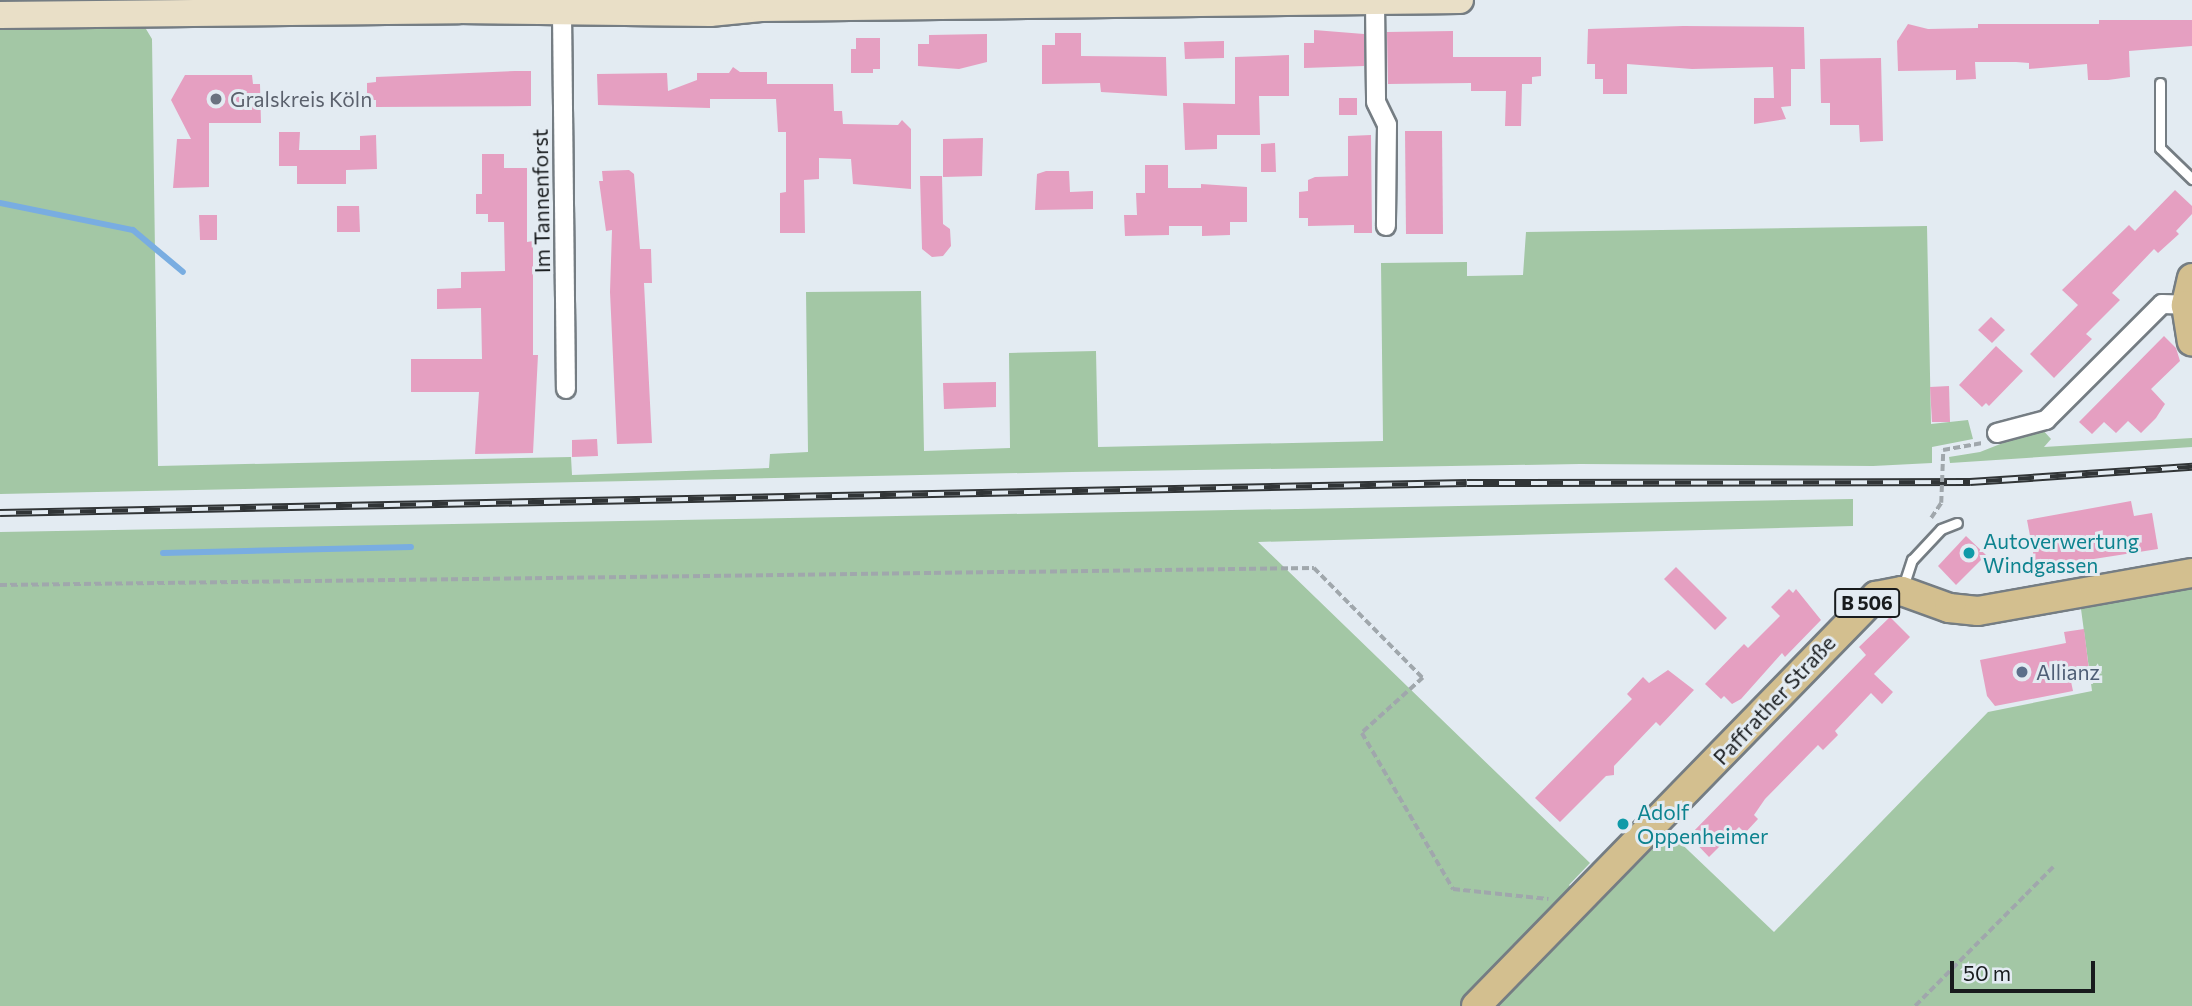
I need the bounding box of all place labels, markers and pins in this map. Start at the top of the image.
place label: Gralskreis Köln [230,86,372,112]
marker: Gralskreis Köln [208,91,224,107]
place label: Autoverwertung Windgassen [1983,528,2139,578]
marker: Autoverwertung Windgassen [1961,545,1977,561]
place label: Allianz [2036,659,2100,685]
marker: Allianz [2014,664,2030,680]
place label: Adolf Oppenheimer [1637,799,1768,849]
marker: Adolf Oppenheimer [1615,816,1631,832]

